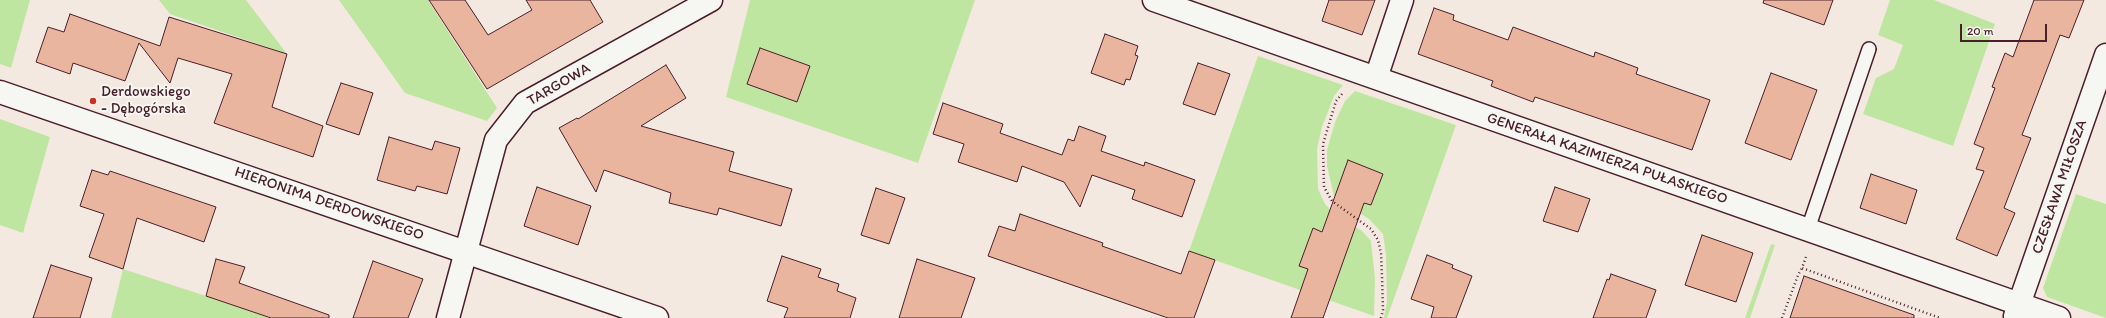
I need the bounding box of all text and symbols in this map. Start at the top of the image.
scale bar [1962,16,2049,42]
text: 20 m [1967,24,1994,38]
street label: TARGOWA [524,60,594,110]
place label: Derdowskiego - Dębogórska [101,83,191,118]
marker: Derdowskiego - Dębogórska [88,96,98,106]
street label: GENERAŁA KAZIMIERZA PUŁASKIEGO [1484,109,1730,209]
street label: CZESŁAWA MIŁOSZA [2029,118,2091,256]
street label: HIERONIMA DERDOWSKIEGO [232,163,426,245]

